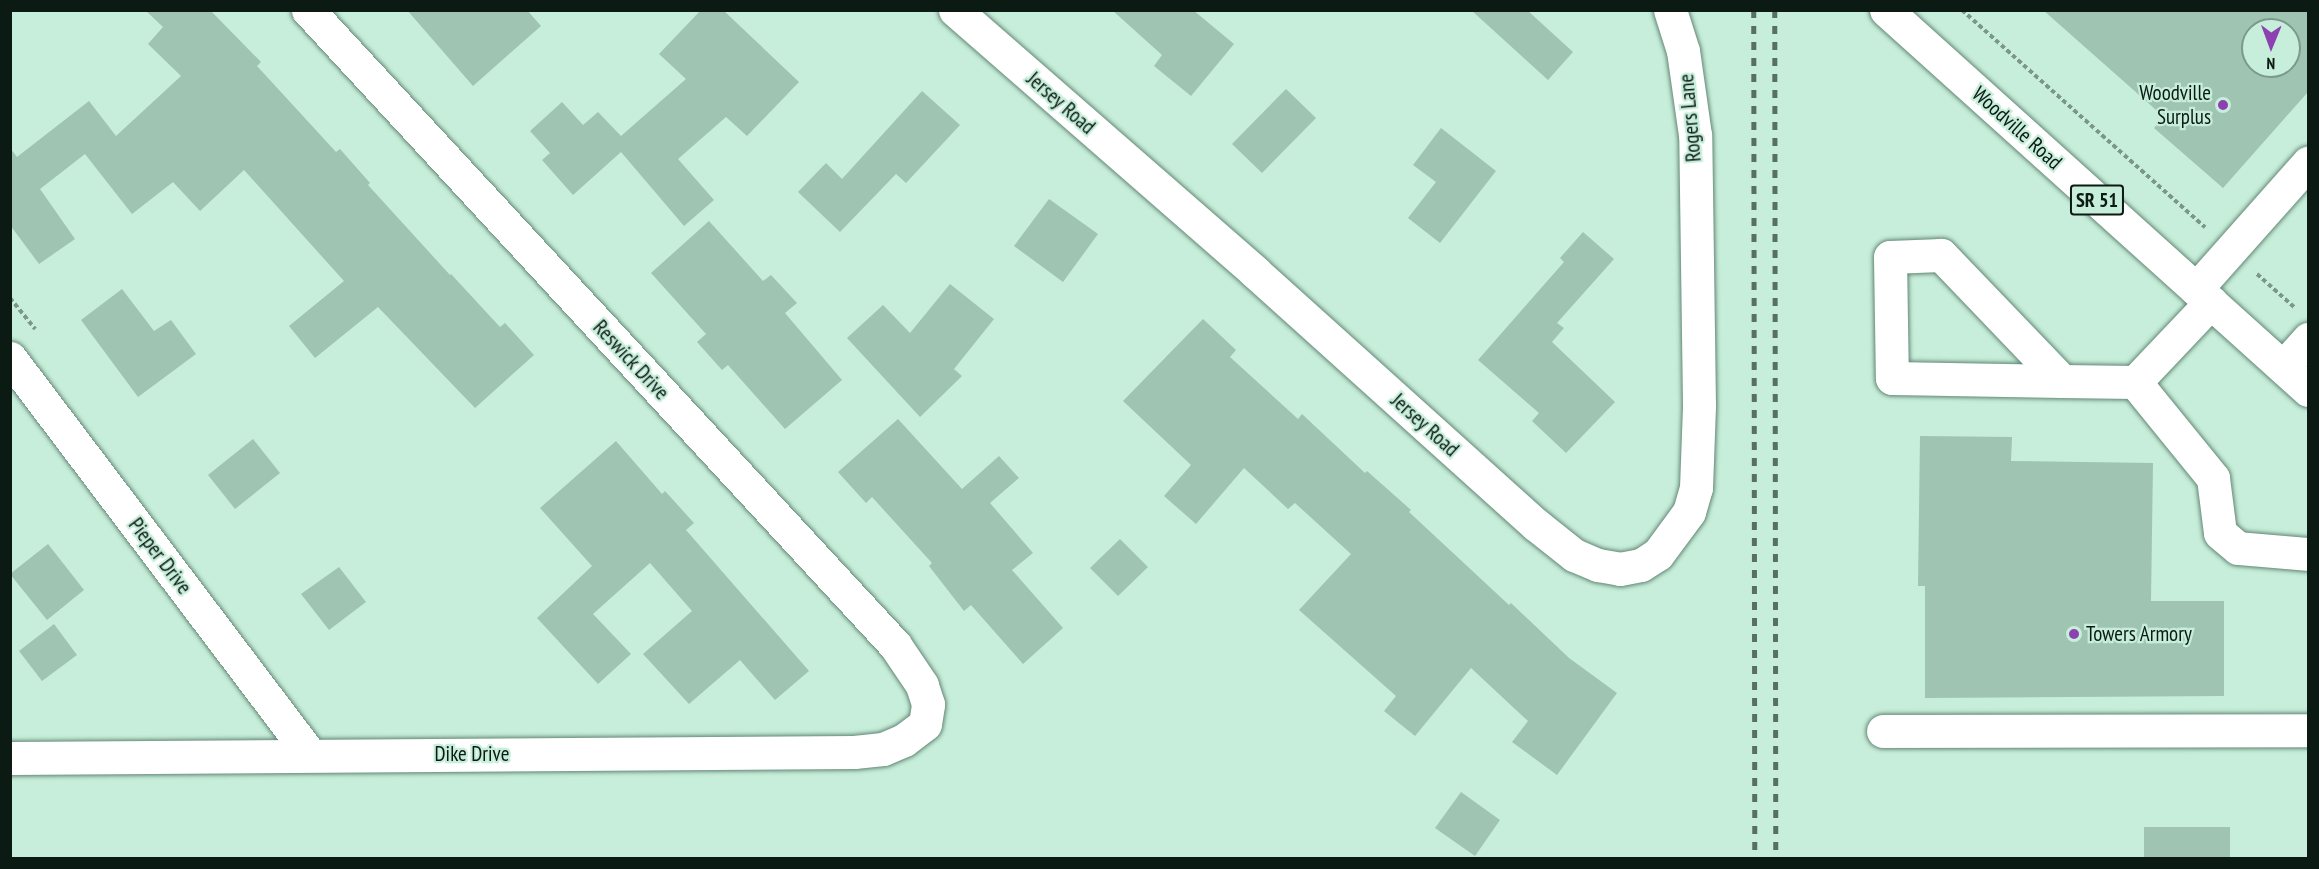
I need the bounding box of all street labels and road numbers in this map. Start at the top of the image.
street label: Jersey Road [1021,66,1101,140]
street label: Rogers Lane [1674,73,1706,163]
street label: Woodville Road [1967,81,2067,175]
road number: SR 51 [2068,183,2126,217]
street label: Reswick Drive [588,315,674,405]
street label: Jersey Road [1386,388,1464,462]
street label: Pieper Drive [123,513,197,599]
street label: Dike Drive [435,741,509,767]

